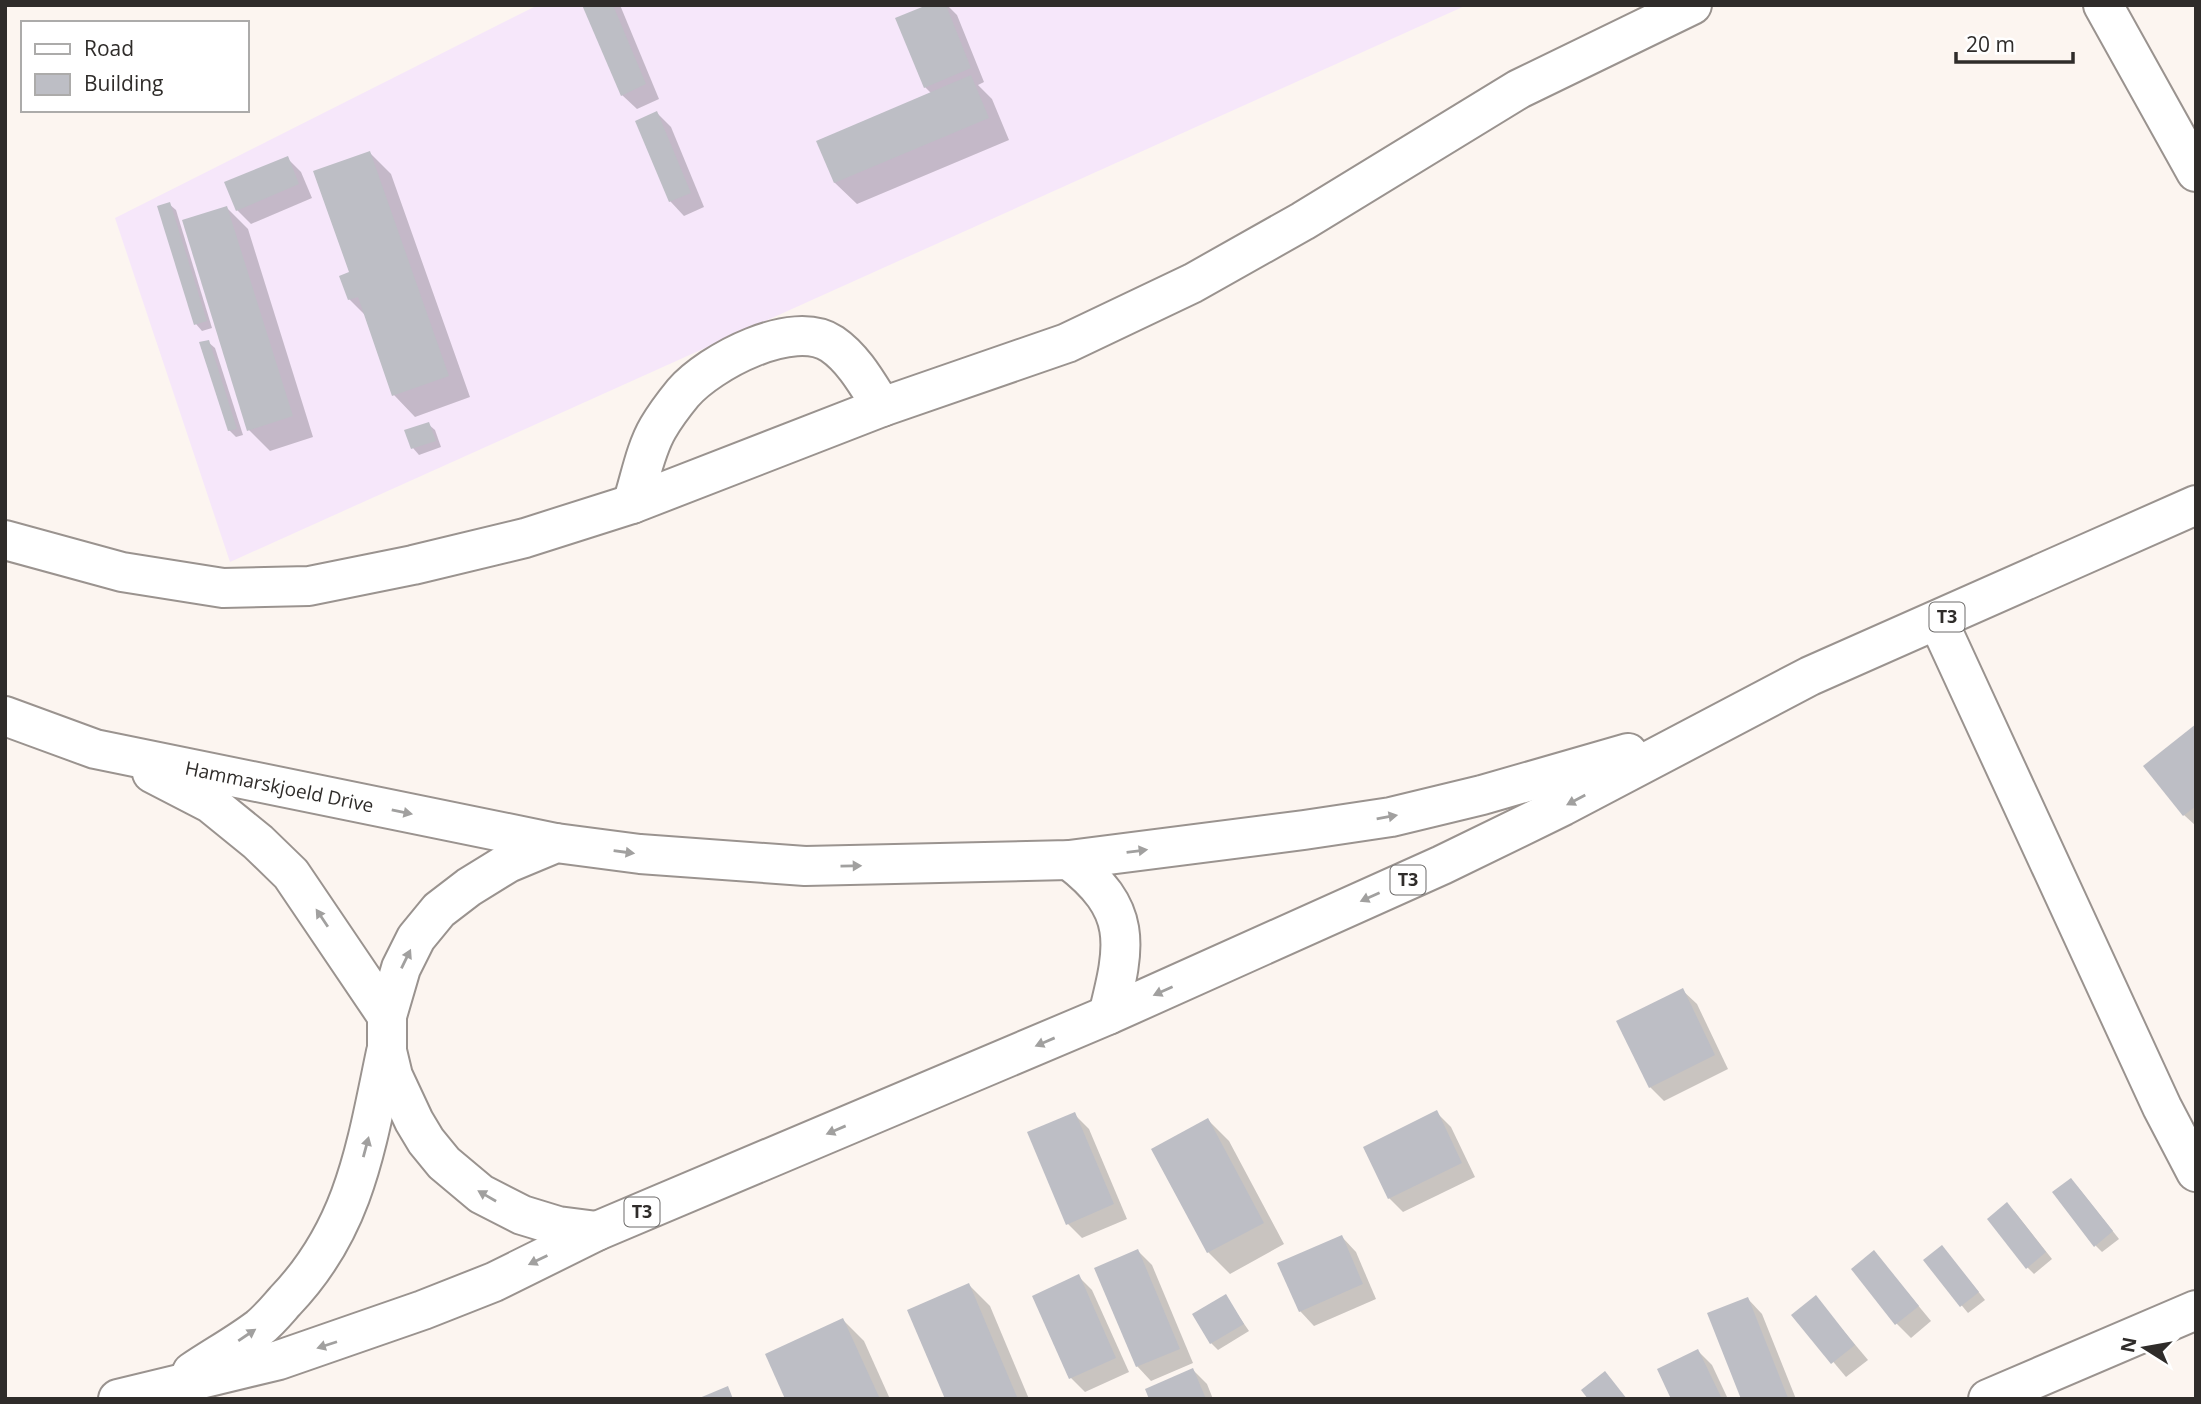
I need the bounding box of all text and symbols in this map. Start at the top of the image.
legend [21,21,248,112]
scale bar [1956,21,2073,65]
text: 20 m [1966,30,2015,58]
text: Road [84,34,134,62]
text: Building [84,69,163,97]
road number: T3 [1930,602,1965,632]
street label: Hammarskjoeld Drive [183,755,376,819]
one-way arrow [1565,793,1585,805]
one-way arrow [391,806,413,817]
one-way arrow [1376,811,1398,822]
one-way arrow [1126,846,1148,857]
one-way arrow [613,847,635,858]
one-way arrow [840,860,862,872]
road number: T3 [1390,866,1426,894]
one-way arrow [1360,891,1380,903]
one-way arrow [315,909,329,927]
one-way arrow [400,949,411,969]
one-way arrow [1152,986,1173,997]
one-way arrow [1035,1037,1056,1048]
one-way arrow [825,1125,846,1136]
one-way arrow [361,1136,372,1158]
one-way arrow [477,1190,496,1202]
road number: T3 [624,1198,660,1226]
one-way arrow [528,1255,548,1266]
north arrow [2110,1313,2180,1383]
one-way arrow [237,1329,257,1342]
text: N [2114,1335,2143,1355]
one-way arrow [316,1340,337,1350]

